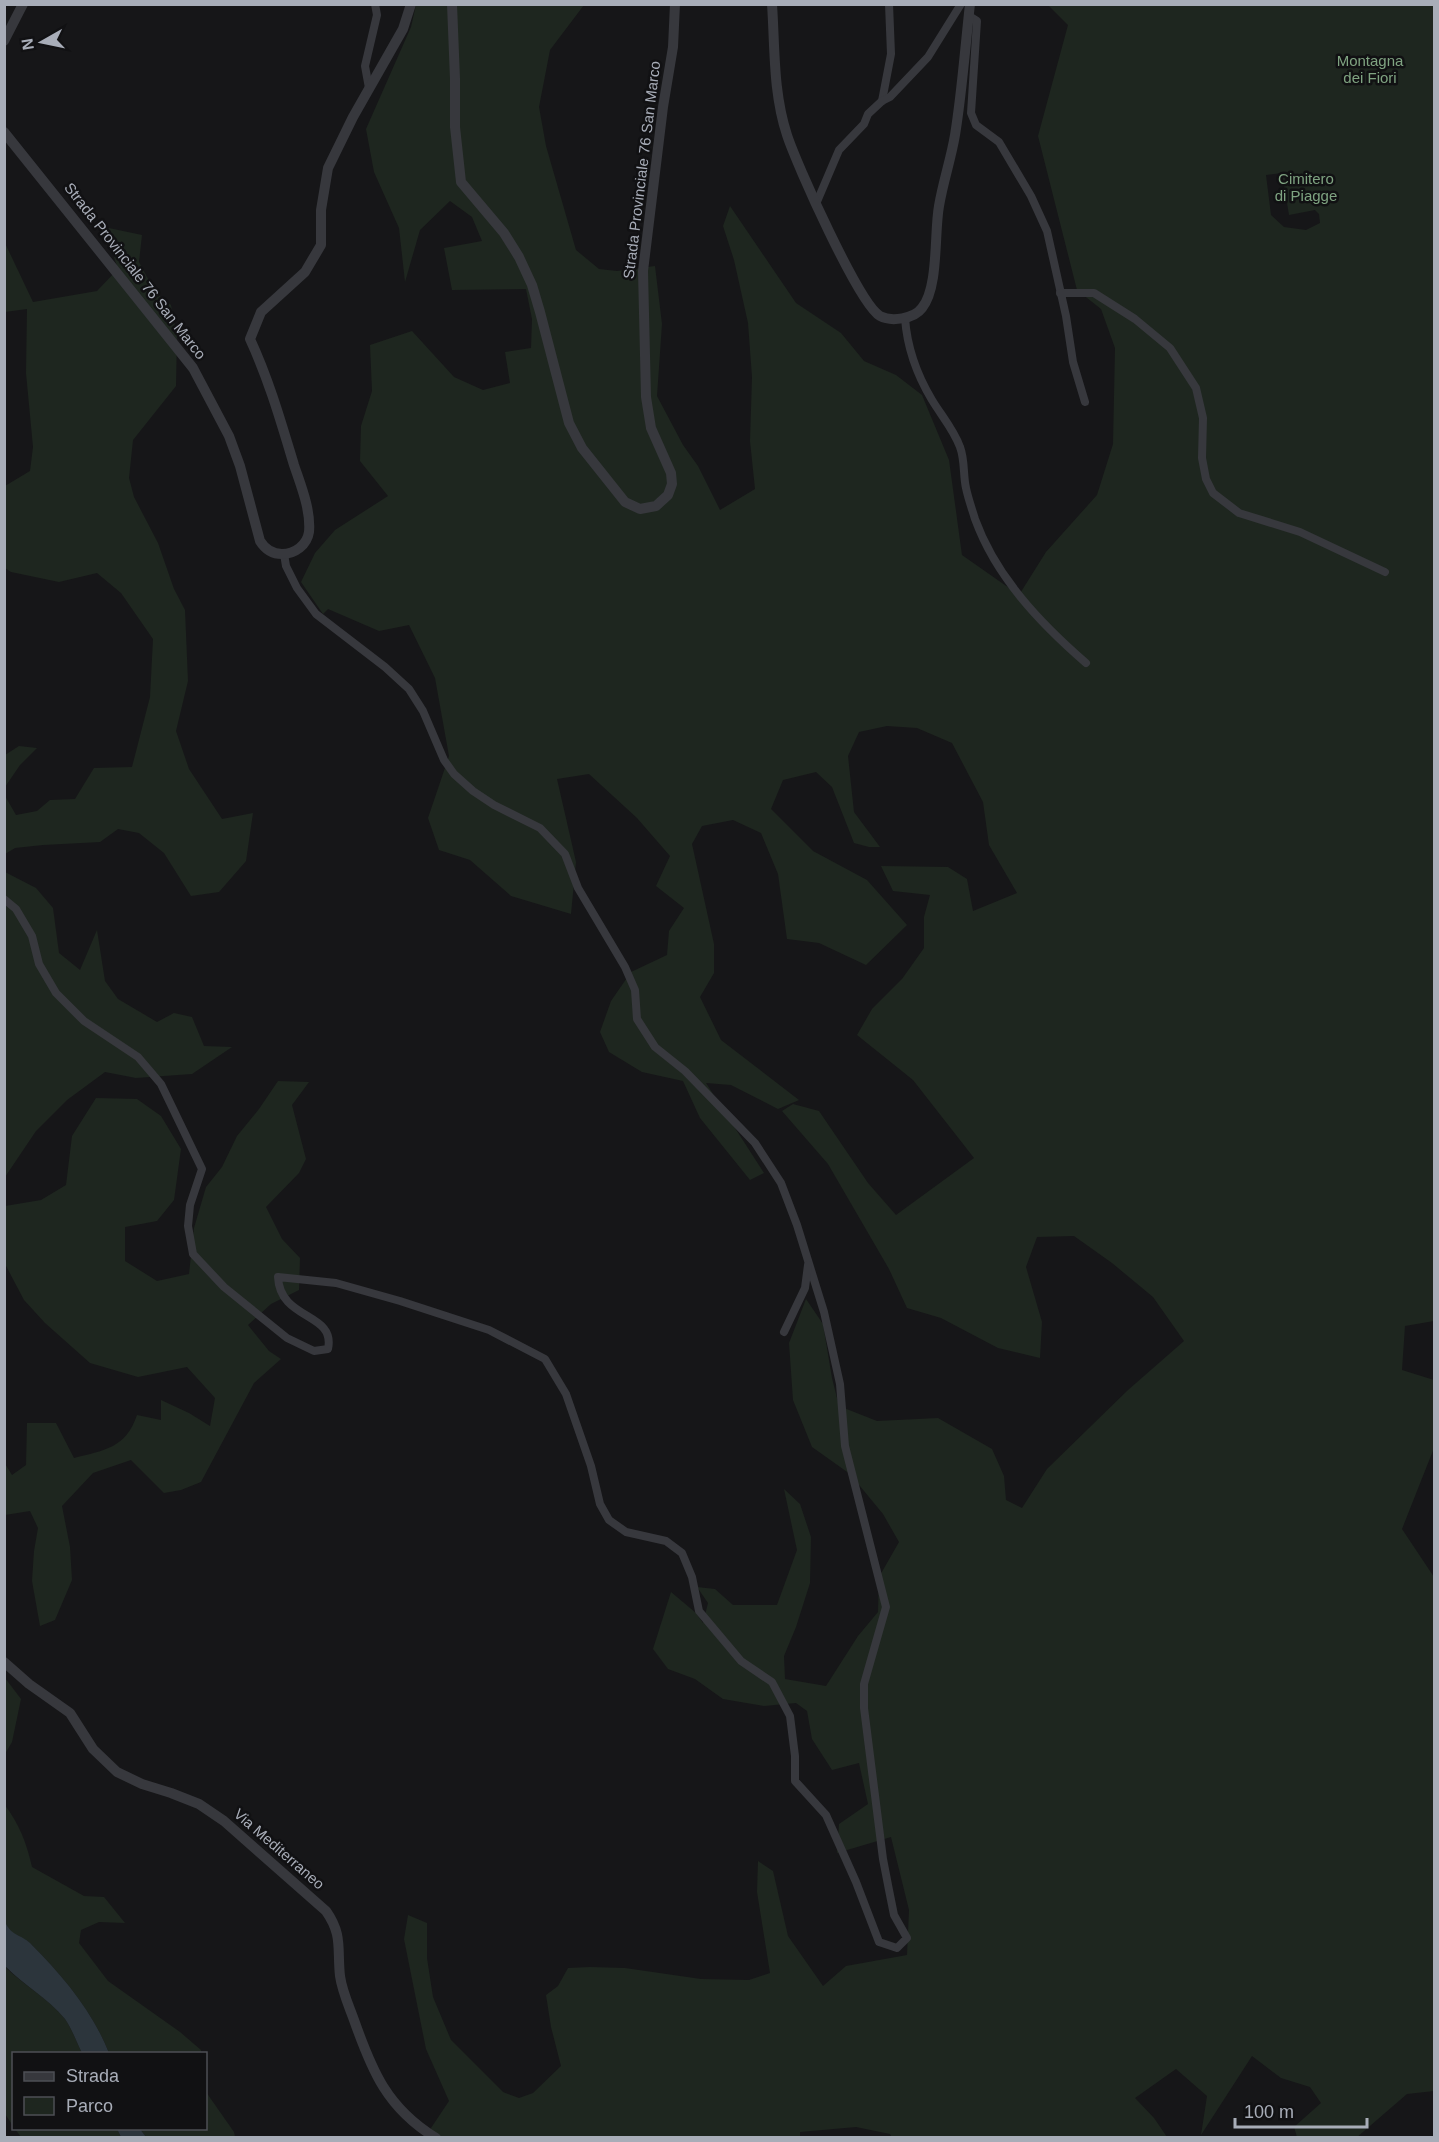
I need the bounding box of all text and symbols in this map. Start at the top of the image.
north arrow [12,12,72,72]
text: N [18,37,37,51]
park label: Montagna dei Fiori [1337,52,1404,86]
street label: Strada Provinciale 76 San Marco [620,60,663,280]
park label: Cimitero di Piagge [1275,170,1337,204]
street label: Strada Provinciale 76 San Marco [61,179,210,362]
street label: Via Mediterraneo [231,1805,328,1892]
legend [12,2052,207,2130]
text: Strada [66,2066,120,2086]
scale bar [1235,2091,1367,2129]
text: Parco [66,2096,113,2116]
text: 100 m [1244,2102,1294,2122]

